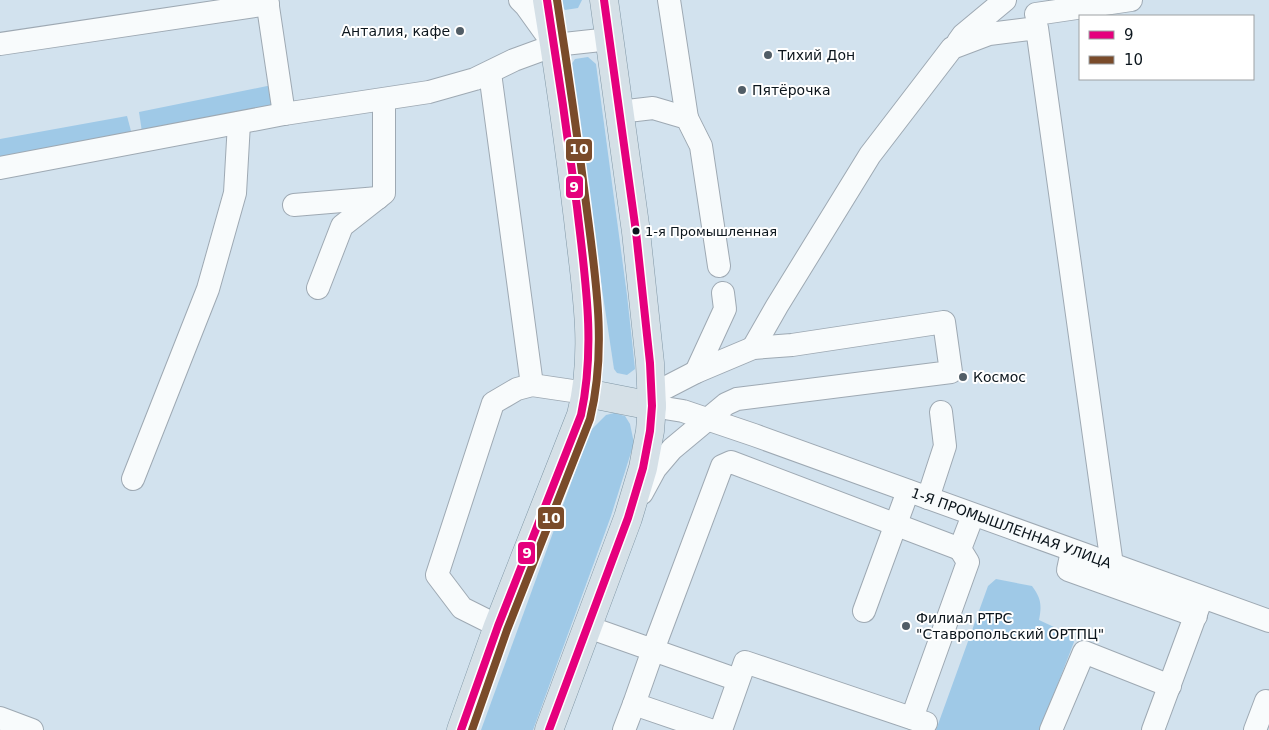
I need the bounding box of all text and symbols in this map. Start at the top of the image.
legend [1079,15,1254,80]
place label: Анталия, кафе [342,23,450,39]
marker: Анталия, кафе [454,25,466,37]
text: 9 [1124,26,1134,44]
place label: Тихий Дон [777,47,855,63]
marker: Тихий Дон [762,49,774,61]
text: 10 [1124,51,1143,69]
place label: Пятёрочка [752,82,830,98]
marker: Пятёрочка [736,84,748,96]
line badge: 10 [565,138,593,162]
text: 10 [569,141,589,157]
line badge: 9 [565,175,584,199]
text: 9 [569,179,579,195]
place label: 1-я Промышленная [645,224,777,239]
marker: 1-я Промышленная [631,226,641,236]
place label: Космос [973,369,1026,385]
marker: Космос [957,371,969,383]
street label: 1-Я ПРОМЫШЛЕННАЯ УЛИЦА [909,484,1114,572]
line badge: 10 [537,506,565,530]
text: 10 [541,510,561,526]
line badge: 9 [517,541,536,565]
text: 9 [522,545,532,561]
place label: Филиал РТРС "Ставропольский ОРТПЦ" [916,610,1104,642]
marker: Филиал РТРС "Ставропольский ОРТПЦ" [900,620,912,632]

